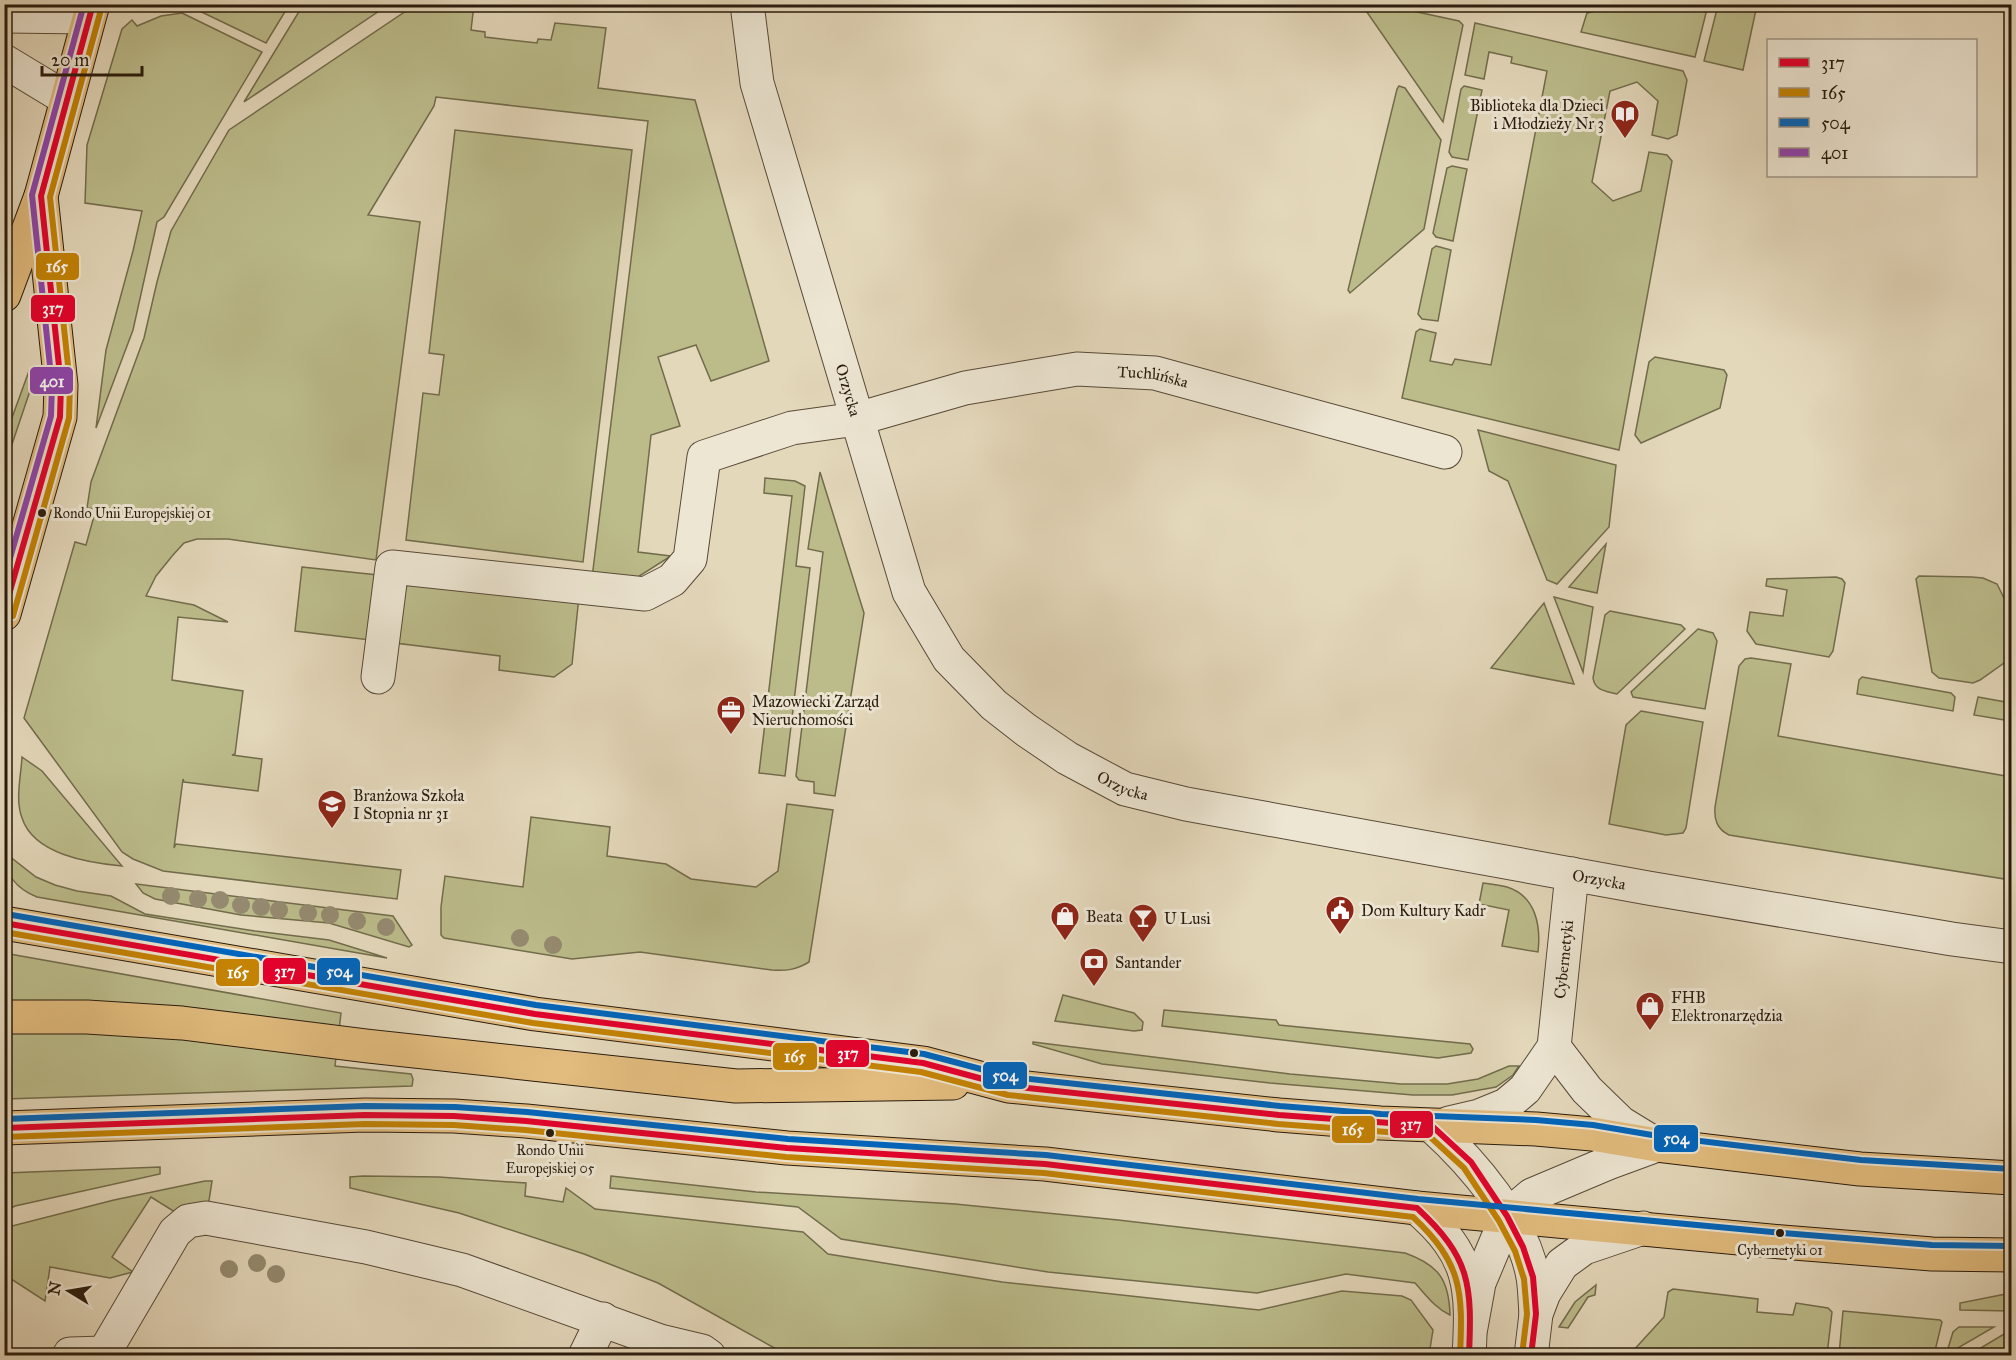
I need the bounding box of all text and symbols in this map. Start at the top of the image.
scale bar [42,39,142,77]
legend [1767,39,1977,177]
text: 20 m [51,49,89,71]
text: 317 [1821,52,1845,74]
text: 165 [1821,82,1846,104]
place label: Biblioteka dla Dzieci i Młodzieży Nr 3 [1470,96,1605,133]
library icon: Biblioteka dla Dzieci i Młodzieży Nr 3 [1609,98,1641,140]
text: 504 [1821,112,1851,134]
text: 401 [1821,142,1848,164]
line badge: 165 [35,252,80,281]
text: 165 [46,257,69,276]
line badge: 317 [30,294,76,323]
text: 317 [42,299,64,319]
street label: Orzycka [832,361,866,419]
street label: Tuchlińska [1117,362,1191,391]
line badge: 401 [29,366,74,395]
text: 401 [40,372,65,392]
place label: Rondo Unii Europejskiej 01 [53,505,211,522]
marker: Rondo Unii Europejskiej 01 [36,507,48,519]
place label: Mazowiecki Zarząd Nieruchomości [752,692,879,729]
office icon: Mazowiecki Zarząd Nieruchomości [715,694,747,736]
street label: Orzycka [1094,766,1151,804]
place label: Branżowa Szkoła I Stopnia nr 31 [353,786,464,823]
school or university icon: Branżowa Szkoła I Stopnia nr 31 [316,788,348,830]
street label: Orzycka [1571,865,1628,893]
public building icon: Dom Kultury Kadr [1324,894,1356,936]
shop icon: Beata [1049,900,1081,942]
place label: Dom Kultury Kadr [1361,901,1486,920]
bar icon: U Lusi [1127,902,1159,944]
place label: Beata [1086,907,1123,926]
place label: U Lusi [1164,909,1211,928]
street label: Cybernetyki [1550,918,1577,1000]
bank icon: Santander [1078,946,1110,988]
place label: Santander [1115,953,1181,972]
line badge: 317 [262,957,307,985]
line badge: 504 [316,957,361,986]
line badge: 165 [215,958,260,987]
text: 317 [274,962,296,982]
text: 504 [326,962,353,982]
text: 165 [227,963,250,982]
place label: FHB Elektronarzędzia [1671,988,1783,1025]
shop icon: FHB Elektronarzędzia [1634,990,1666,1032]
line badge: 317 [825,1039,870,1068]
line badge: 165 [772,1042,818,1071]
text: 317 [837,1044,859,1064]
text: 165 [784,1047,807,1066]
unlabelled marker [908,1047,920,1059]
line badge: 504 [982,1061,1028,1090]
text: 504 [992,1066,1019,1086]
line badge: 317 [1389,1110,1434,1139]
line badge: 165 [1331,1115,1376,1144]
text: 317 [1400,1115,1422,1135]
text: 165 [1342,1120,1365,1139]
line badge: 504 [1653,1124,1699,1153]
marker: Rondo Unii Europejskiej 05 [544,1127,556,1139]
text: 504 [1663,1129,1690,1149]
place label: Rondo Unii Europejskiej 05 [506,1142,595,1177]
marker: Cybernetyki 01 [1774,1227,1786,1239]
place label: Cybernetyki 01 [1737,1242,1823,1259]
north arrow [39,1261,99,1321]
text: N [44,1279,65,1297]

